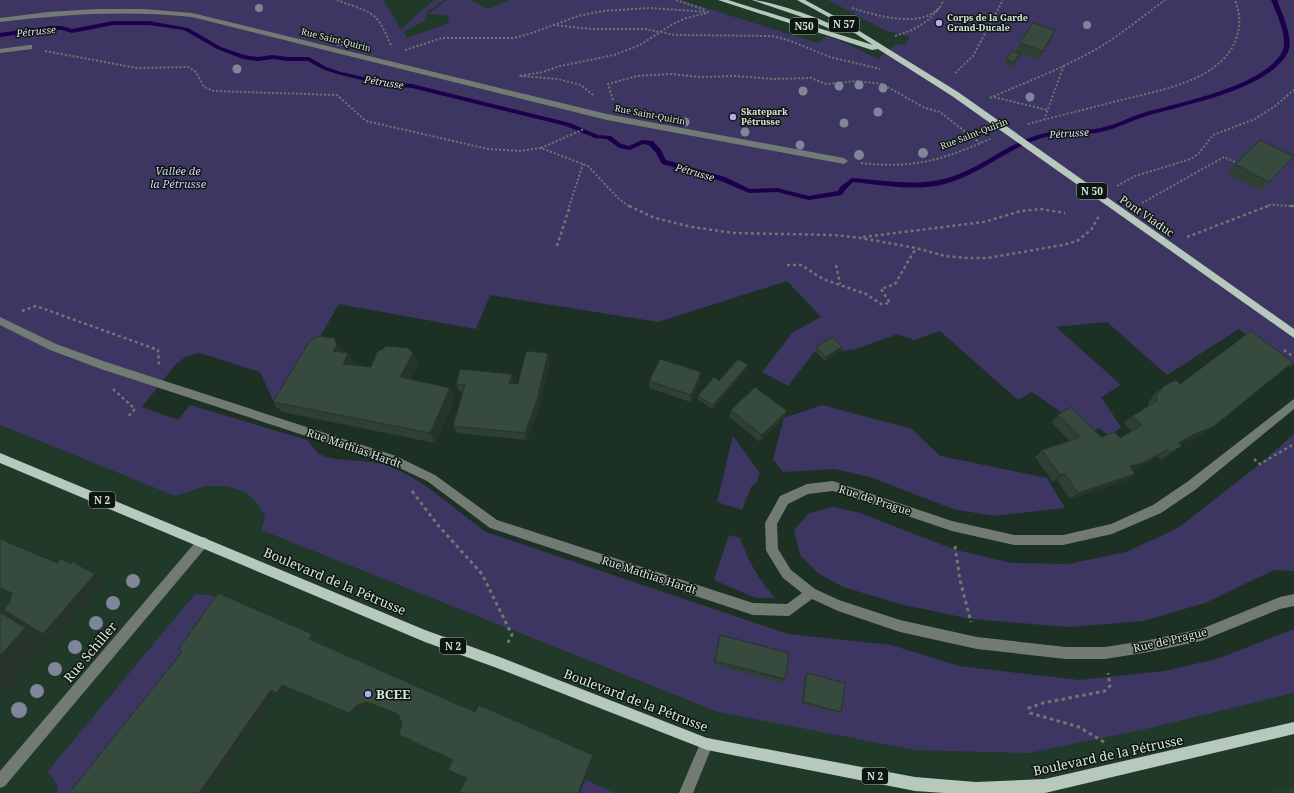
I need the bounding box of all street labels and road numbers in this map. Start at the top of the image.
road number: N 57 [829,16,859,32]
road number: N50 [790,18,818,34]
street label: Rue Saint-Quirin [300,25,373,55]
street label: Rue Saint-Quirin [614,101,687,128]
street label: Rue Saint-Quirin [938,115,1010,152]
road number: N 50 [1077,183,1107,199]
street label: Pont Viaduc [1117,191,1177,240]
street label: Rue Mathias Hardt [305,424,403,471]
street label: Rue de Prague [837,481,913,518]
road number: N 2 [89,492,115,508]
street label: Boulevard de la Pétrusse [261,543,409,619]
street label: Rue Mathias Hardt [600,552,698,597]
street label: Rue Schiller [59,618,121,686]
street label: Rue de Prague [1132,624,1208,655]
road number: N 2 [440,638,466,654]
street label: Boulevard de la Pétrusse [561,664,711,736]
street label: Boulevard de la Pétrusse [1031,730,1185,780]
road number: N 2 [862,768,888,784]

